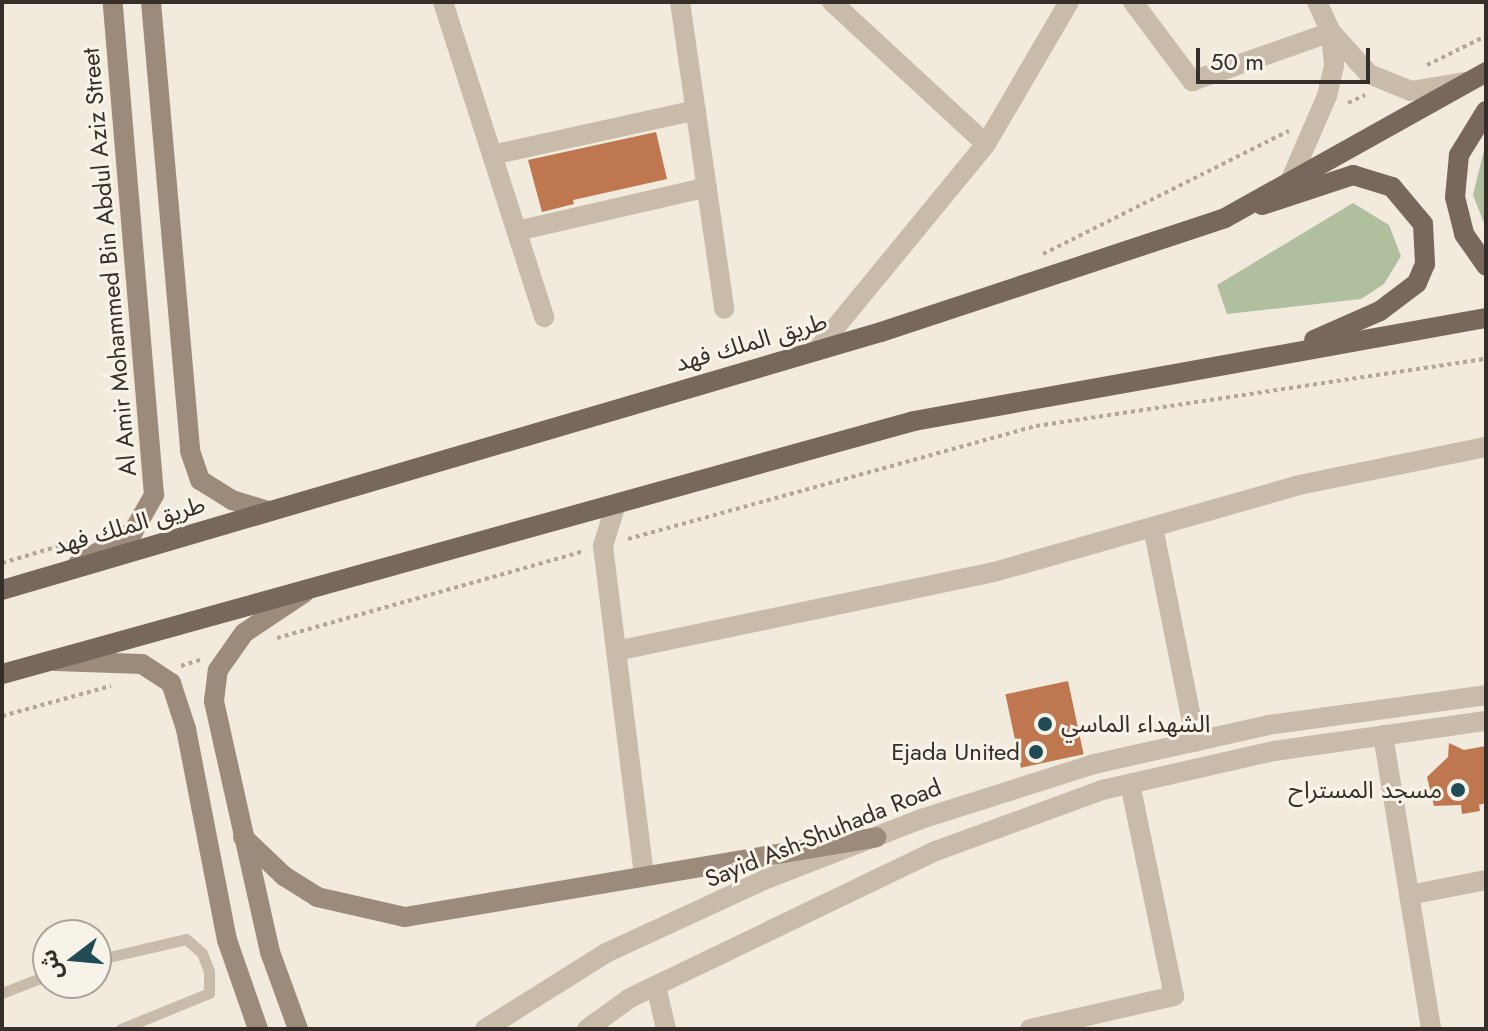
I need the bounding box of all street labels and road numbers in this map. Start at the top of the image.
street label: Al Amir Mohammed Bin Abdul Aziz Street [76,47,142,477]
street label: طريق الملك فهد [672,307,830,377]
street label: طريق الملك فهد [50,490,208,560]
street label: Sayid Ash-Shuhada Road [701,772,945,894]

